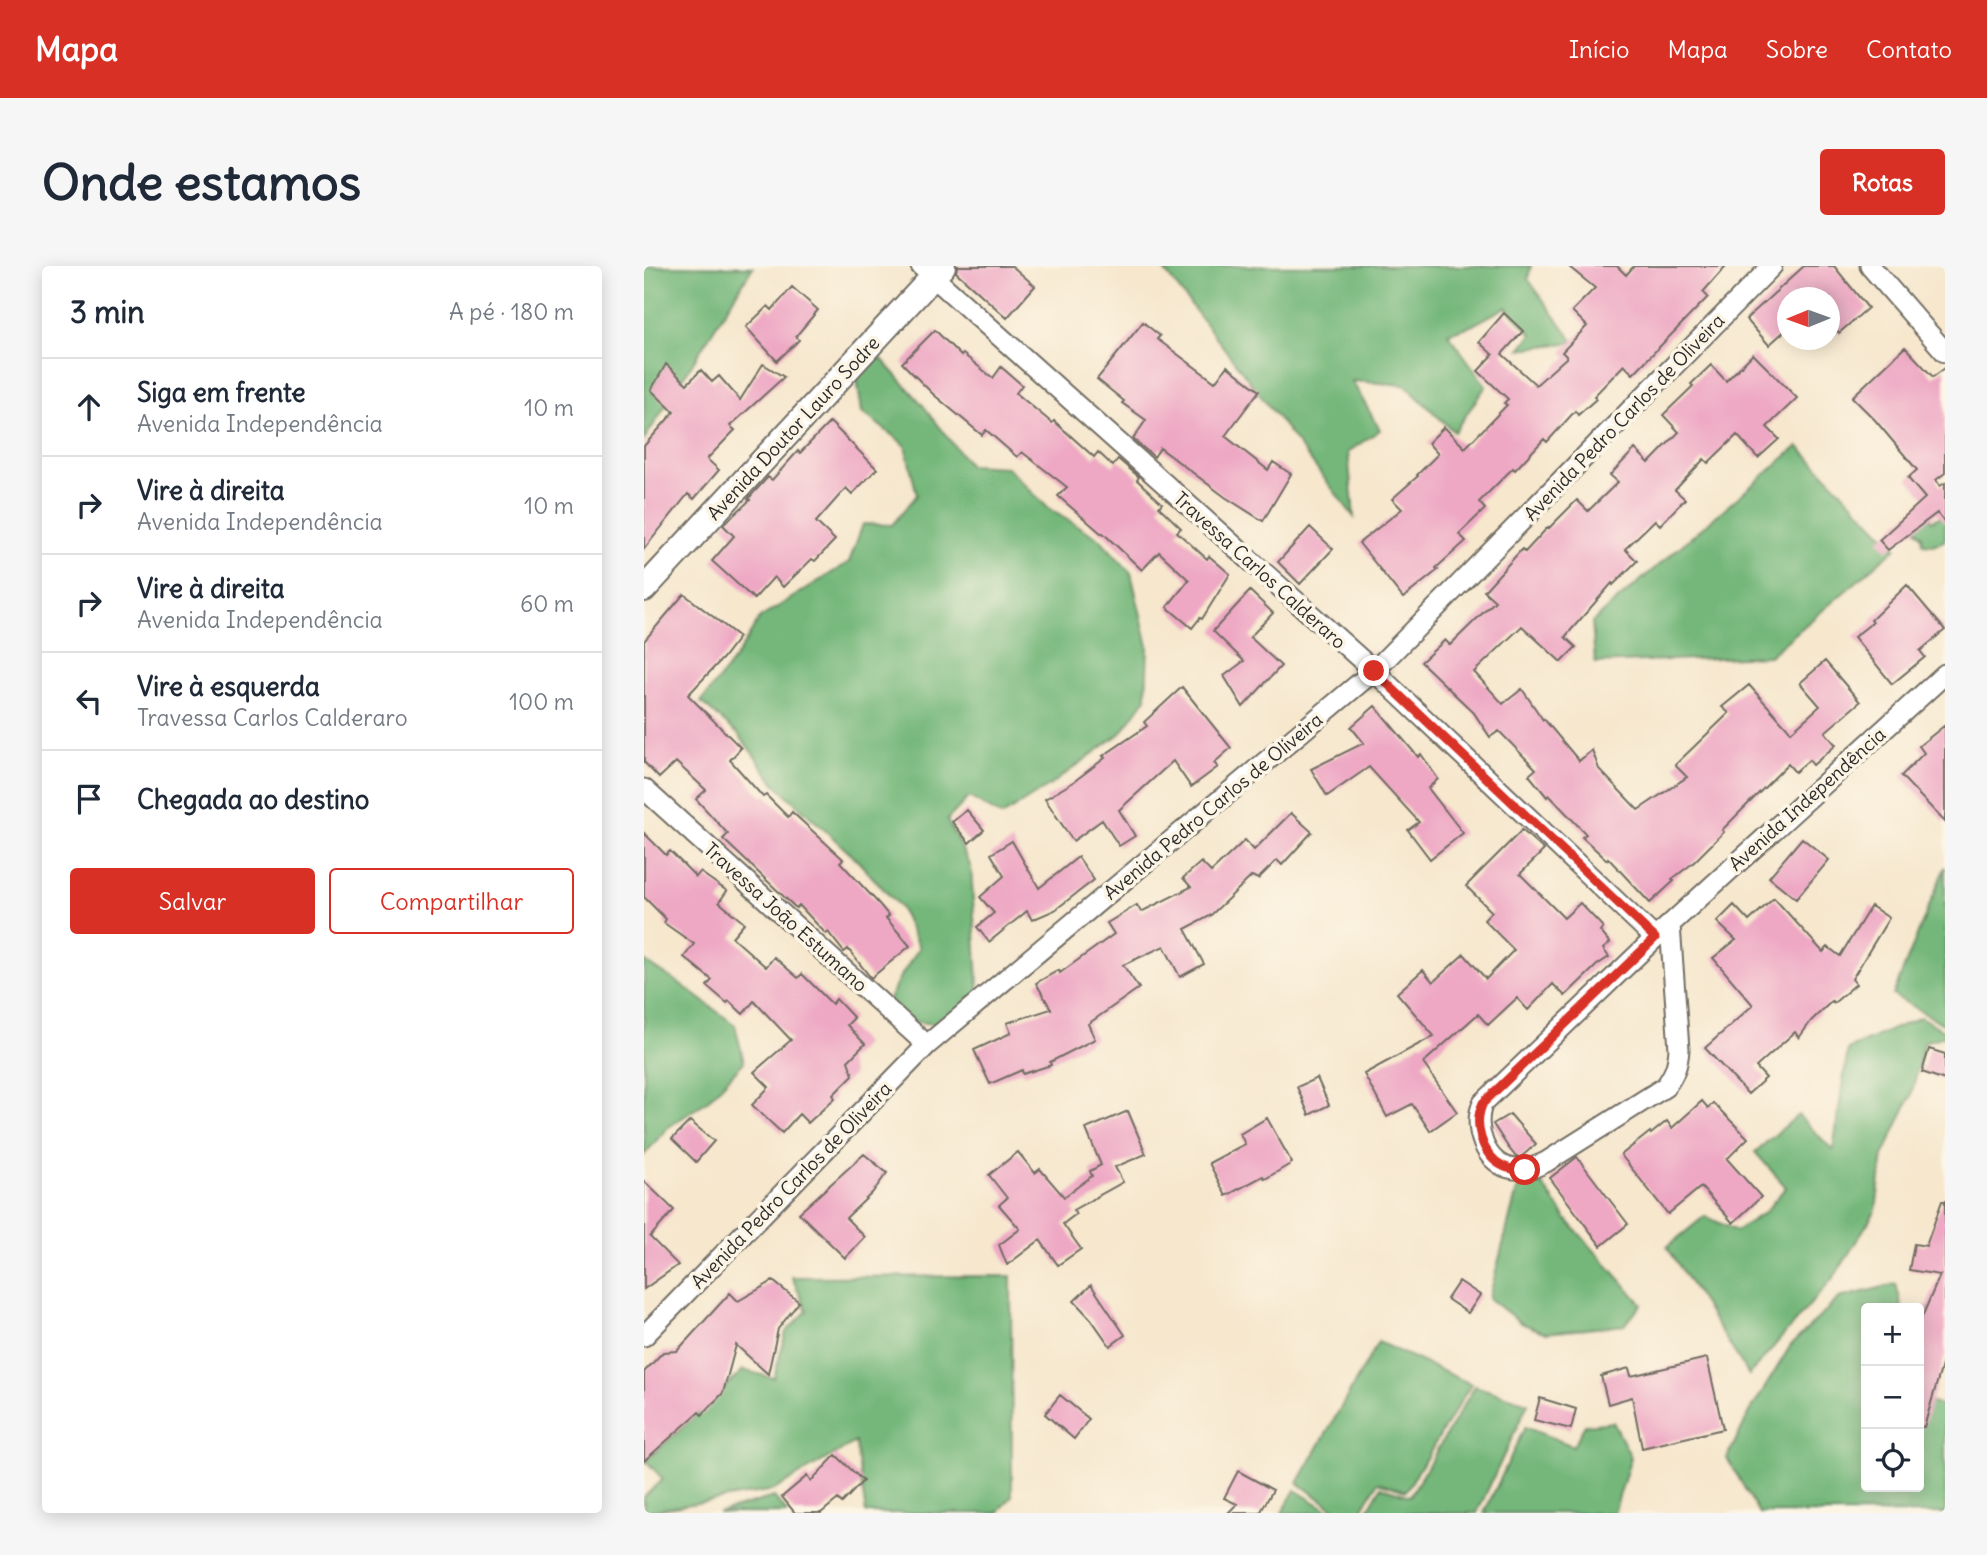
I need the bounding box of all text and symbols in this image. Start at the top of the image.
text: Mapa [35,28,118,70]
text: Início [1569,34,1629,64]
text: Mapa [1667,34,1728,64]
text: Sobre [1766,34,1828,64]
text: Contato [1866,34,1952,64]
button: Rotas [1820,149,1945,215]
text: Onde estamos [42,152,361,213]
north arrow [1777,287,1840,350]
text: 3 min [70,293,145,331]
text: A pé · 180 m [449,297,574,326]
street label: Avenida Pedro Carlos de Oliveira [1519,308,1729,525]
street label: Avenida Doutor Lauro Sodre [701,331,885,525]
text: Siga em frente [137,376,305,409]
icon: ahead [70,388,108,426]
text: 10 m [524,393,574,422]
text: Avenida Independência [137,409,383,438]
text: Vire à direita [137,474,285,507]
icon: right [70,486,108,524]
street label: Travessa Carlos Calderaro [1169,486,1351,654]
text: 10 m [524,491,574,520]
text: Avenida Independência [137,507,383,536]
text: Vire à direita [137,572,285,605]
icon: right [70,584,108,622]
text: 60 m [520,589,574,618]
text: Avenida Independência [137,605,383,634]
route end [1358,655,1389,686]
text: Vire à esquerda [137,670,320,703]
icon: left [70,682,108,720]
text: 100 m [509,687,574,716]
text: Travessa Carlos Calderaro [137,703,408,732]
street label: Avenida Pedro Carlos de Oliveira [1099,707,1327,905]
street label: Avenida Independência [1724,722,1891,876]
icon: arrive [70,780,108,818]
text: Chegada ao destino [137,783,369,816]
street label: Travessa João Estumano [699,837,873,997]
button: Salvar [70,868,315,934]
button: Compartilhar [329,868,574,934]
street label: Avenida Pedro Carlos de Oliveira [686,1076,896,1293]
route start [1509,1154,1540,1185]
map controls [1861,1303,1924,1492]
button: + [1861,1303,1924,1366]
button: − [1861,1366,1924,1429]
button: locate [1861,1429,1924,1492]

